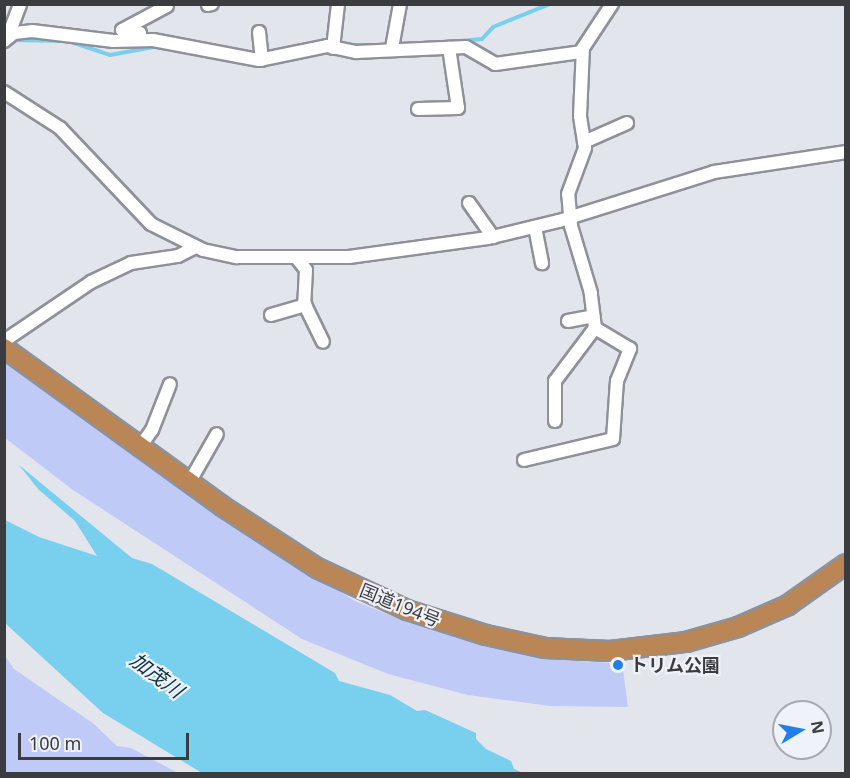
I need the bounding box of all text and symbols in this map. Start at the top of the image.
street label: 国道194号 [357,579,443,631]
water label: 加茂川 [126,647,188,703]
place label: トリム公園 [630,654,720,676]
marker: トリム公園 [611,658,625,672]
north arrow [772,700,832,760]
text: N [806,719,830,736]
scale bar [21,721,192,759]
text: 100 m [29,731,81,755]

